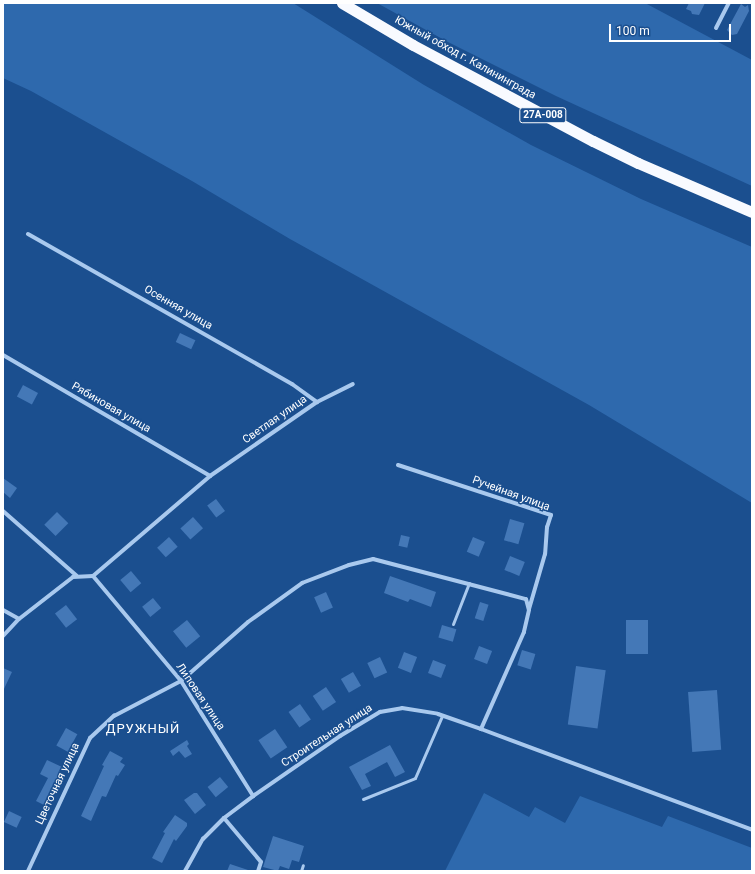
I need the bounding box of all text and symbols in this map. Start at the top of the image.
street label: Южный обход г. Калининграда [392,14,538,102]
scale bar [611,16,733,42]
text: 100 m [616,24,650,38]
road number: 27А-008 [519,107,567,123]
street label: Осенняя улица [141,283,215,333]
street label: Рябиновая улица [69,380,153,436]
street label: Светлая улица [240,393,310,447]
street label: Ручейная улица [470,474,552,514]
street label: Липовая улица [173,661,227,733]
street label: Строительная улица [279,702,375,770]
district label: ДРУЖНЫЙ [106,721,180,737]
street label: Цветочная улица [33,741,83,827]

